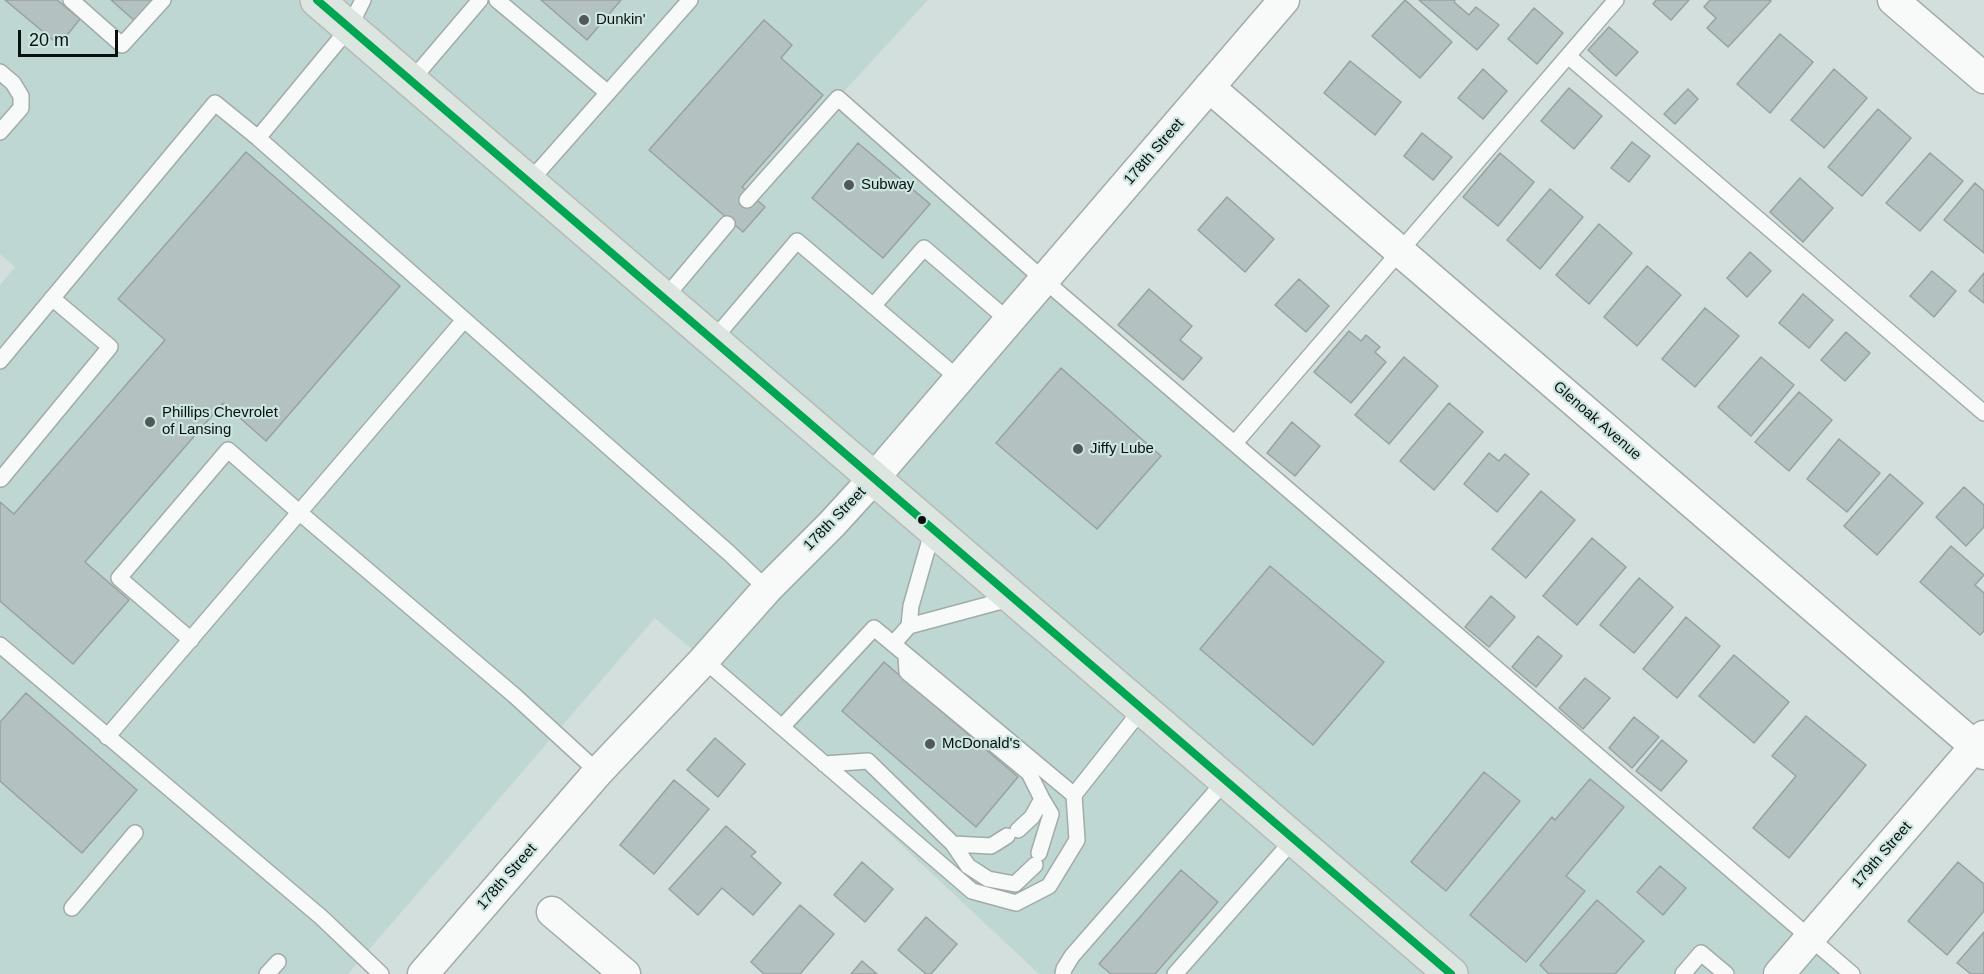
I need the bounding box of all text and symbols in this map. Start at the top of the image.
place label: Dunkin' [596,11,646,29]
marker: Dunkin' [577,13,591,27]
scale bar [21,18,122,56]
text: 20 m [29,30,69,50]
street label: 178th Street [1120,115,1188,189]
place label: Subway [861,176,914,194]
marker: Subway [842,178,856,192]
street label: Glenoak Avenue [1549,378,1645,464]
place label: Phillips Chevrolet of Lansing [162,404,278,439]
marker: Phillips Chevrolet of Lansing [143,415,157,429]
place label: Jiffy Lube [1090,440,1154,458]
marker: Jiffy Lube [1071,442,1085,456]
street label: 178th Street [800,483,870,555]
unlabelled marker [916,514,928,526]
place label: McDonald's [942,735,1020,753]
marker: McDonald's [923,737,937,751]
street label: 179th Street [1848,818,1916,892]
street label: 178th Street [473,840,541,914]

